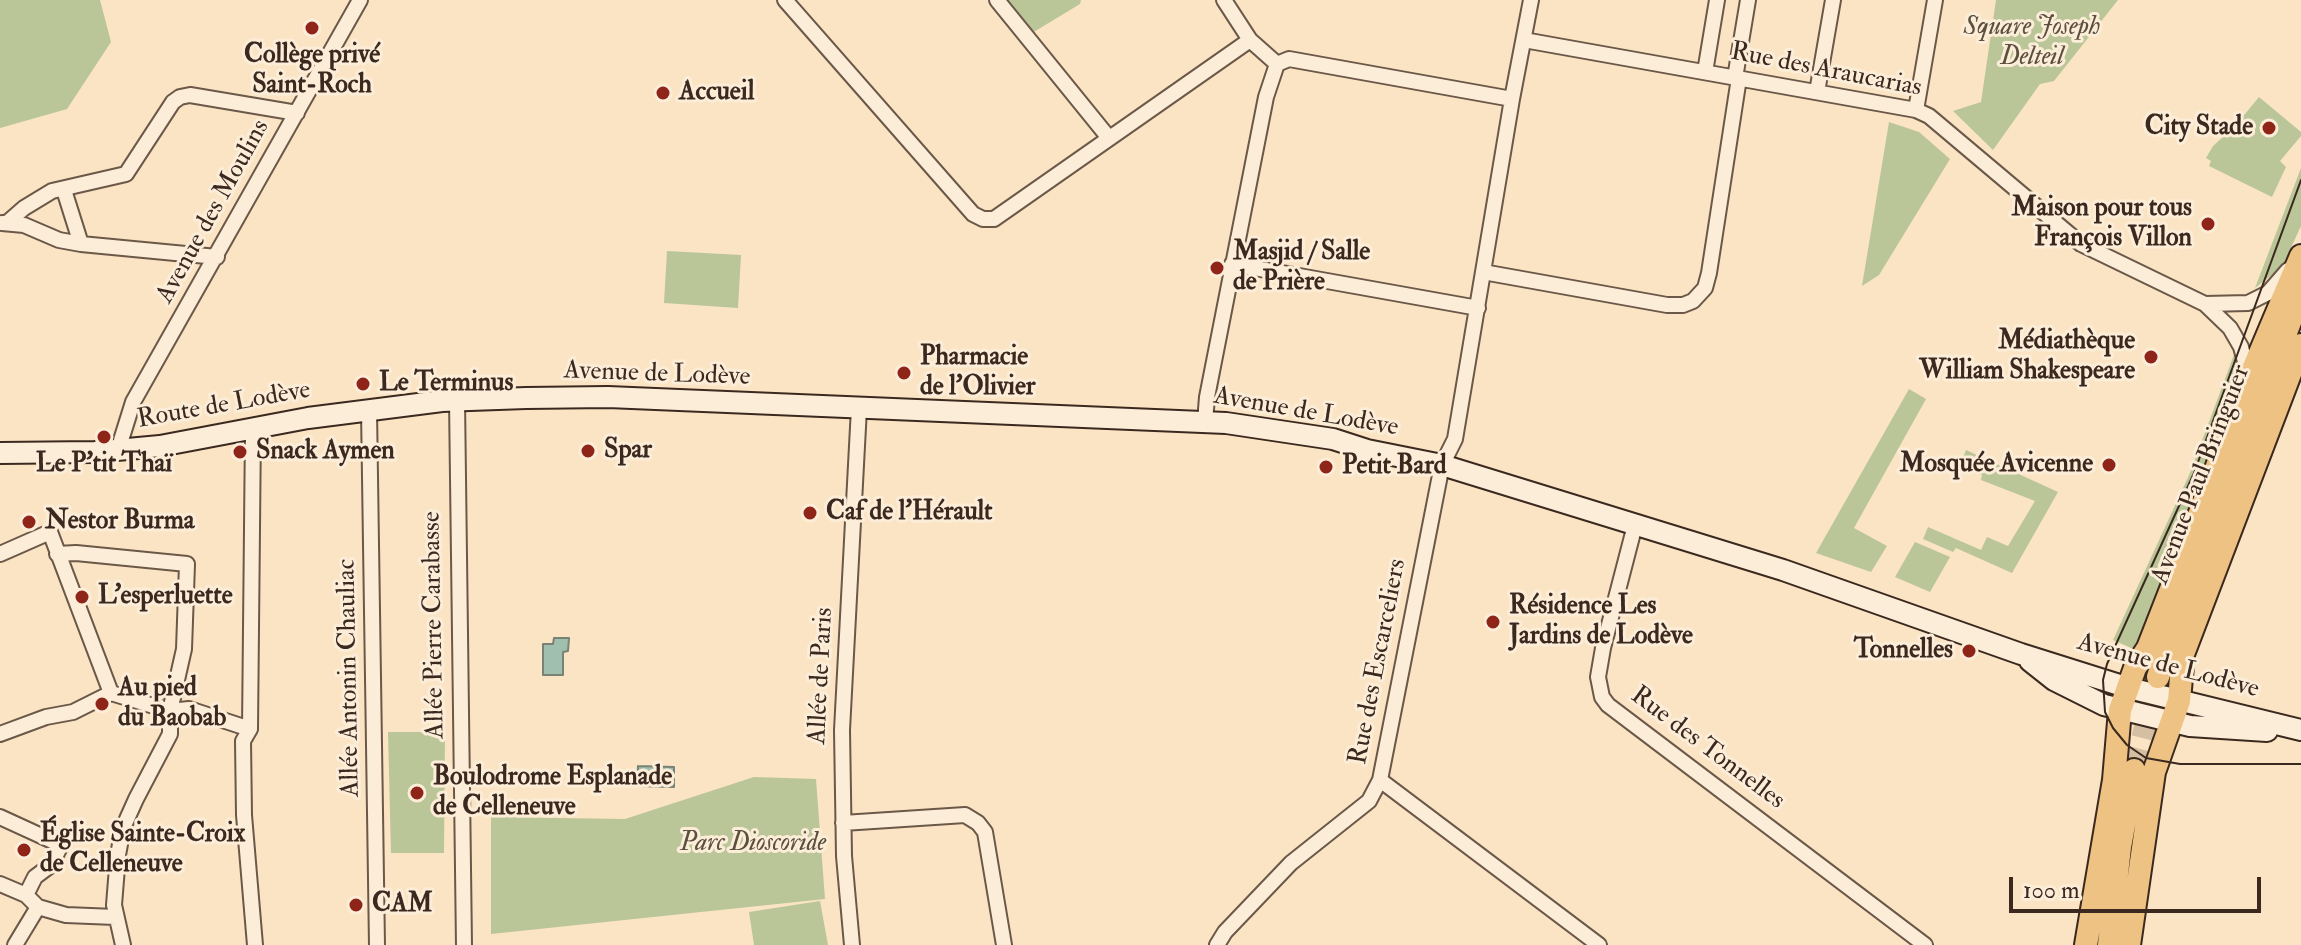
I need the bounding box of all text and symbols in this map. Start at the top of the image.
park label: Square Joseph Delteil [1964,12,2100,74]
marker: Collège privé Saint-Roch [303,19,321,37]
street label: Rue des Araucarias [1728,37,1924,105]
place label: Collège privé Saint-Roch [244,40,380,102]
place label: Accueil [679,77,754,109]
marker: Accueil [654,84,672,102]
place label: City Stade [2145,112,2253,144]
street label: Avenue des Moulins [151,115,277,309]
marker: City Stade [2260,119,2278,137]
place label: Maison pour tous François Villon [2012,193,2192,254]
marker: Maison pour tous François Villon [2199,215,2217,233]
place label: Masjid / Salle de Prière [1233,237,1370,298]
marker: Masjid / Salle de Prière [1208,259,1226,277]
place label: Médiathèque William Shakespeare [1919,326,2135,388]
place label: Pharmacie de l'Olivier [920,342,1035,404]
marker: Médiathèque William Shakespeare [2142,348,2160,366]
street label: Avenue de Lodève [563,356,751,394]
street label: Avenue Paul Bringuier [2146,361,2258,589]
marker: Pharmacie de l'Olivier [895,364,913,382]
place label: Le Terminus [379,368,513,400]
street label: Route de Lodève [135,375,313,437]
marker: Le Terminus [354,375,372,393]
street label: Avenue de Lodève [1211,381,1401,445]
marker: Le P'tit Thaï [95,428,113,446]
place label: Spar [604,435,652,467]
place label: Snack Aymen [256,436,395,468]
marker: Spar [579,442,597,460]
marker: Snack Aymen [231,443,249,461]
place label: Le P'tit Thaï [36,449,172,481]
place label: Mosquée Avicenne [1900,449,2093,481]
place label: Petit Bard [1342,451,1447,483]
marker: Mosquée Avicenne [2100,456,2118,474]
marker: Petit Bard [1317,458,1335,476]
place label: Caf de l'Hérault [826,497,993,529]
marker: Caf de l'Hérault [801,504,819,522]
place label: Nestor Burma [45,506,195,538]
street label: Allée Pierre Carabasse [417,511,453,739]
marker: Nestor Burma [20,513,38,531]
street label: Rue des Escarceliers [1344,557,1414,767]
street label: Allée Antonin Chauliac [332,559,368,797]
place label: L'esperluette [98,581,233,613]
marker: L'esperluette [73,588,91,606]
place label: Résidence Les Jardins de Lodève [1509,591,1693,652]
street label: Allée de Paris [803,607,841,745]
marker: Résidence Les Jardins de Lodève [1484,613,1502,631]
street label: Avenue de Lodève [2074,628,2262,706]
place label: Tonnelles [1854,635,1953,667]
marker: Tonnelles [1960,642,1978,660]
place label: Au pied du Baobab [118,673,226,734]
street label: Rue des Tonnelles [1624,681,1790,817]
marker: Au pied du Baobab [93,695,111,713]
place label: Boulodrome Esplanade de Celleneuve [433,762,672,824]
marker: Boulodrome Esplanade de Celleneuve [408,784,426,802]
place label: Église Sainte-Croix de Celleneuve [40,819,245,880]
park label: Parc Dioscoride [680,828,826,860]
marker: Église Sainte-Croix de Celleneuve [15,841,33,859]
scale bar [2013,861,2265,911]
text: 100 m [2023,875,2080,906]
place label: CAM [372,889,433,921]
marker: CAM [347,896,365,914]

